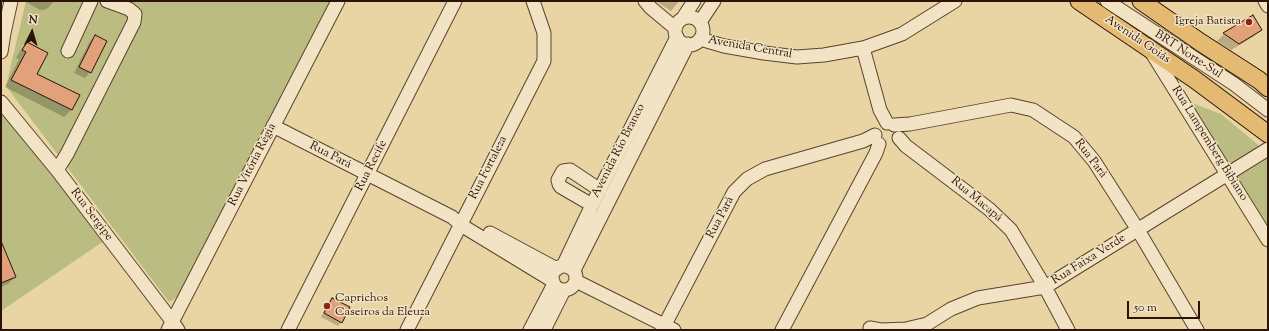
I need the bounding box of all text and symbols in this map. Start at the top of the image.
north arrow [12,12,52,52]
text: N [28,12,38,28]
street label: Avenida Goiás [1101,13,1173,67]
place label: Igreja Batista [1175,15,1241,29]
marker: Igreja Batista [1244,17,1254,27]
street label: BRT Norte-Sul [1151,28,1225,82]
street label: Avenida Central [707,34,793,62]
street label: Rua Lampemberg Bibiano [1168,84,1250,204]
street label: Avenida Rio Branco [589,102,649,200]
street label: Rua Vitória Régia [226,121,280,209]
street label: Rua Fortaleza [467,134,511,202]
street label: Rua Pará [1071,137,1109,181]
street label: Rua Recife [353,138,391,194]
street label: Rua Pará [307,139,353,173]
street label: Rua Macapá [947,174,1005,226]
street label: Rua Sergipe [67,186,115,244]
street label: Rua Pará [704,195,738,241]
street label: Rua Faixa Verde [1049,232,1129,288]
place label: Caprichos Caseiros da Eleuza [335,292,430,320]
scale bar [1129,293,1202,319]
text: 50 m [1134,299,1157,317]
marker: Caprichos Caseiros da Eleuza [322,301,332,311]

